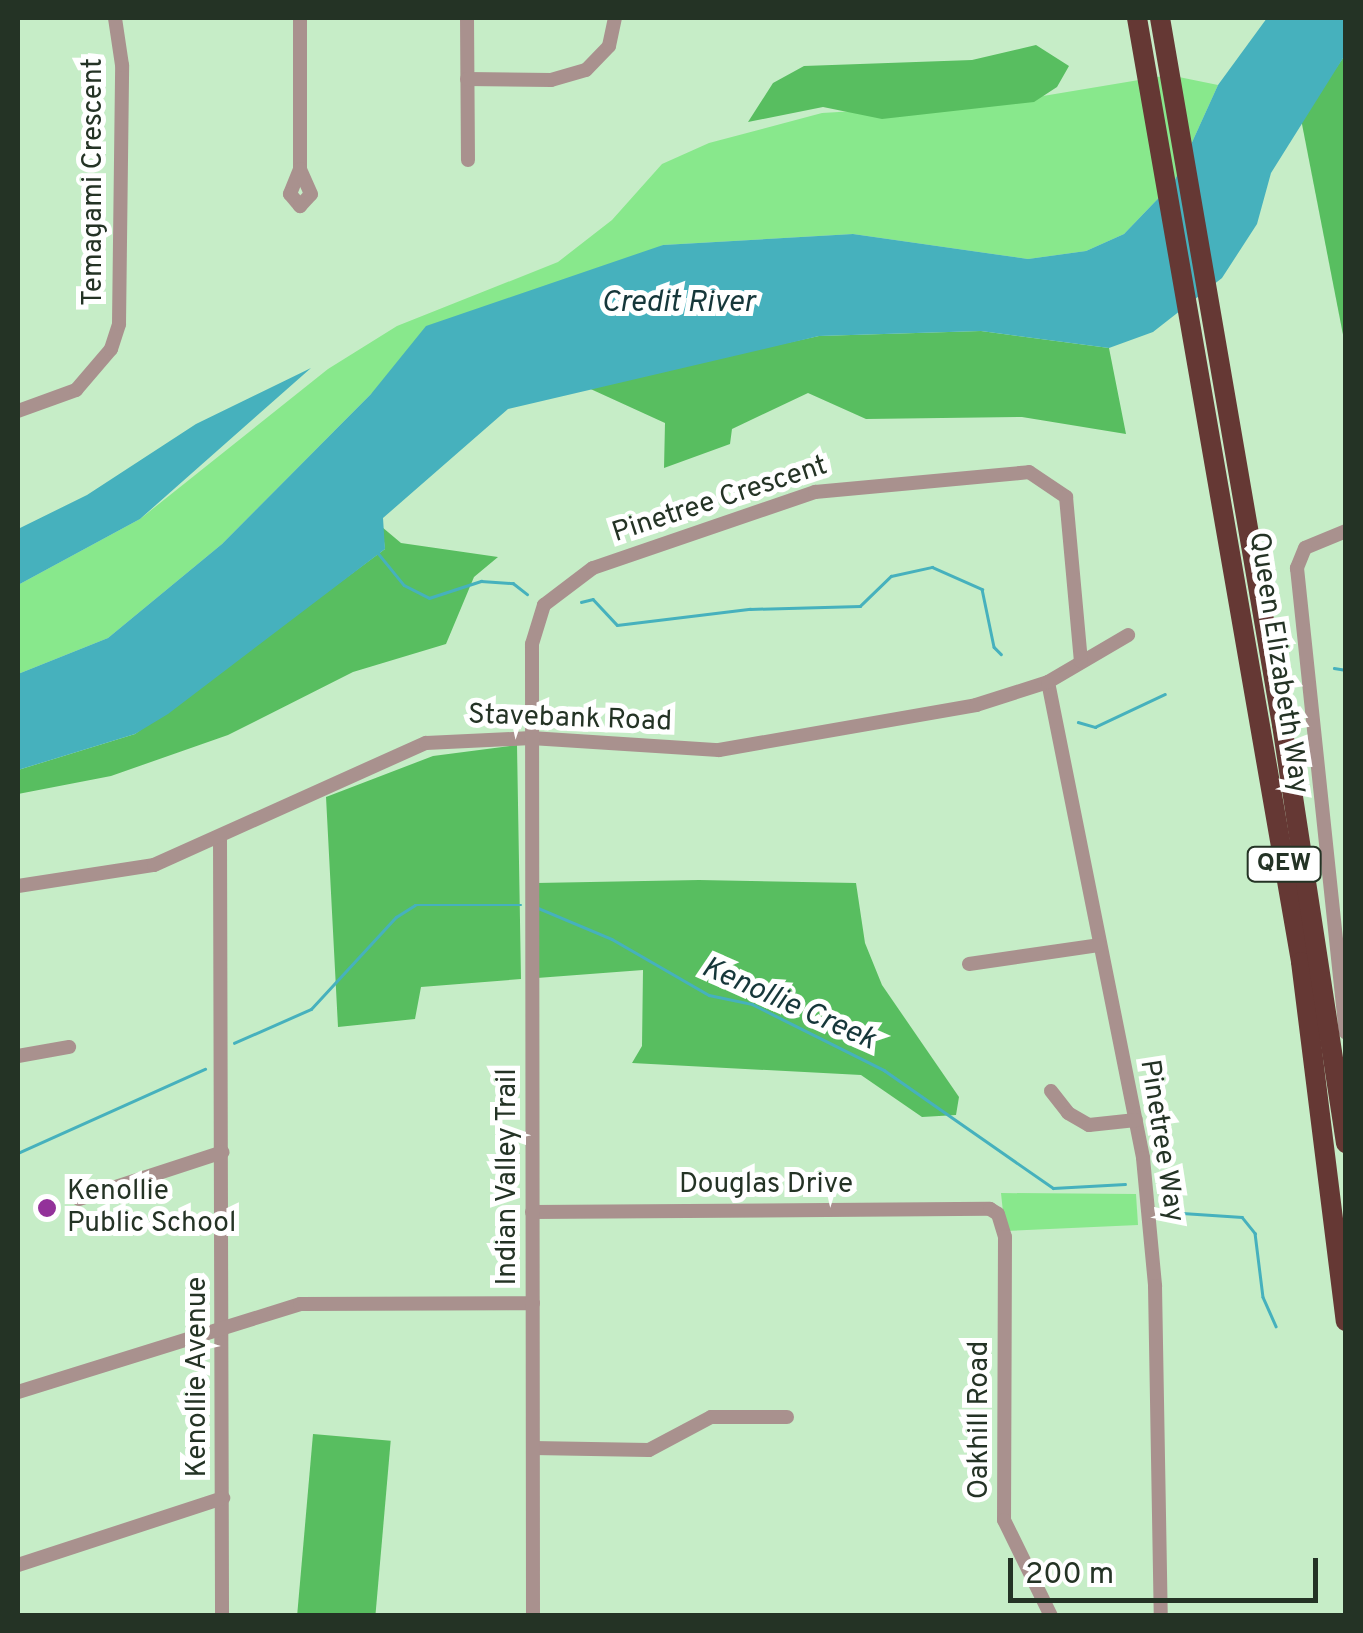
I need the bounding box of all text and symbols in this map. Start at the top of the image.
street label: Temagami Crescent [77,58,111,306]
water label: Credit River [601,286,755,322]
street label: Pinetree Crescent [608,449,832,551]
street label: Queen Elizabeth Way [1241,529,1315,797]
street label: Stavebank Road [467,699,673,739]
road number: QEW [1246,844,1322,884]
water label: Kenollie Creek [695,951,881,1059]
street label: Pinetree Way [1132,1057,1190,1225]
street label: Indian Valley Trail [491,1067,525,1287]
street label: Douglas Drive [679,1168,853,1202]
place label: Kenollie Public School [67,1175,236,1241]
marker: Kenollie Public School [36,1197,58,1219]
street label: Kenollie Avenue [181,1276,215,1478]
street label: Oakhill Road [963,1341,997,1499]
scale bar [1013,1538,1323,1600]
text: 200 m [1025,1557,1114,1594]

